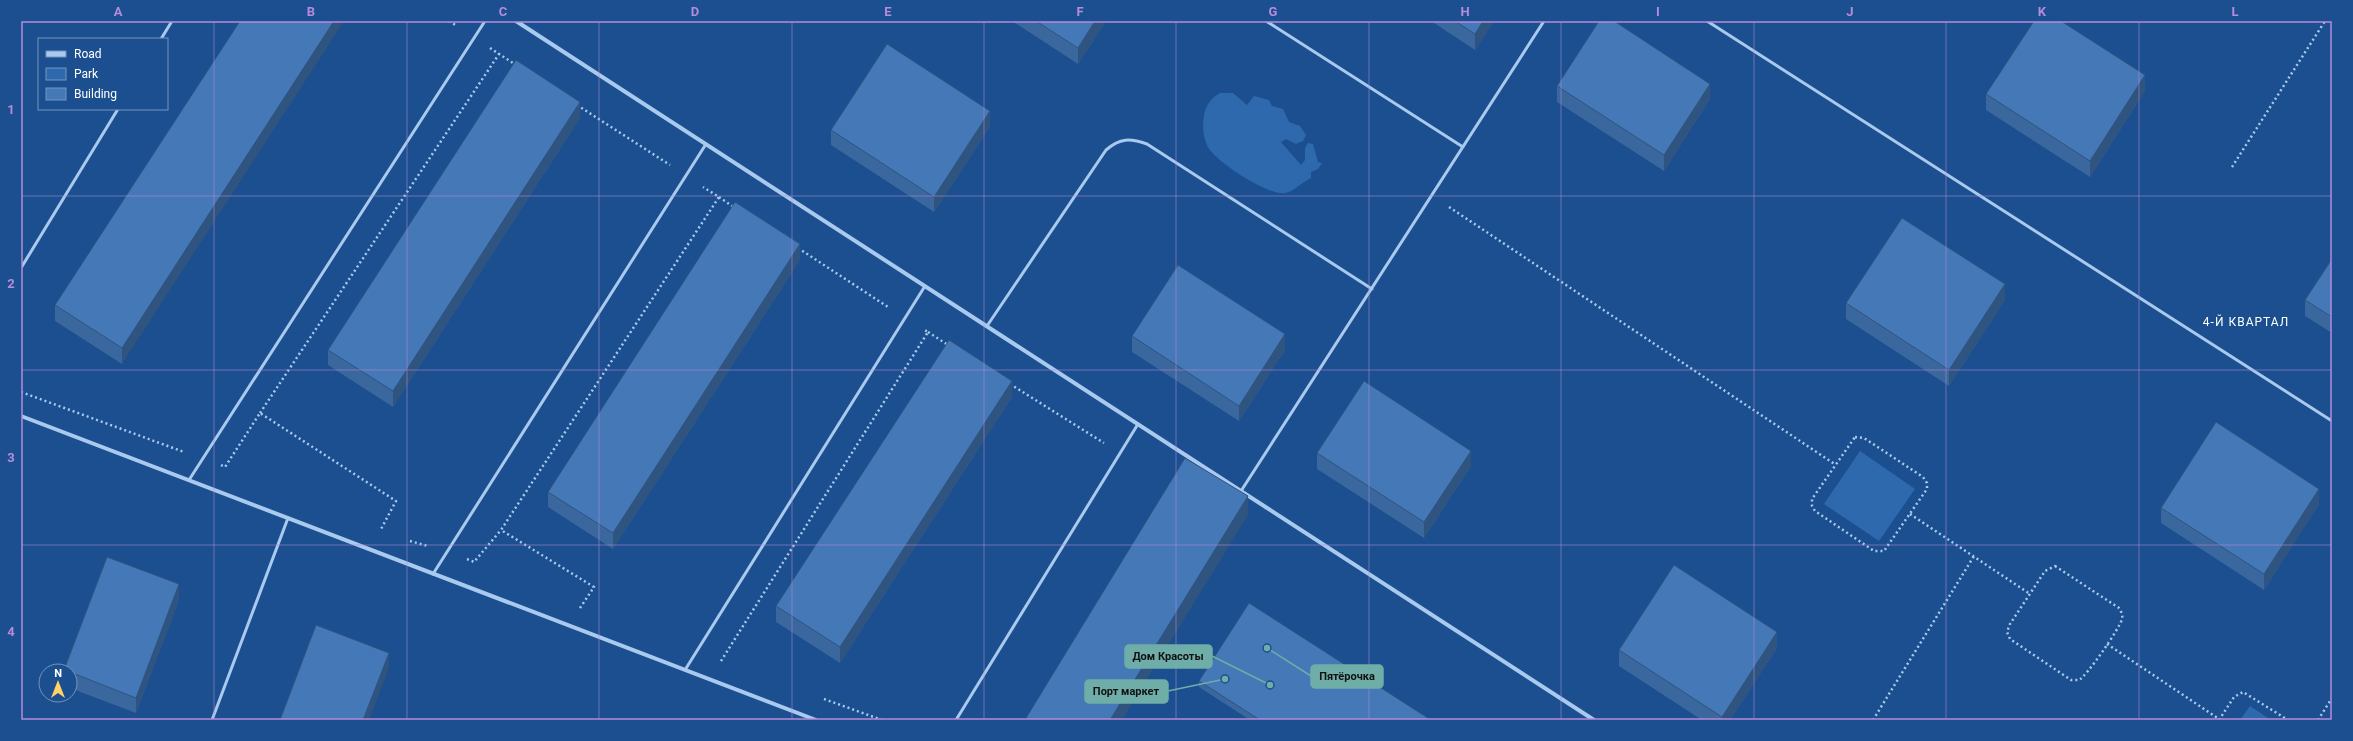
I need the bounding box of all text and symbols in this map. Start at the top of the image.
text: A [114,4,123,19]
text: B [307,4,315,19]
text: C [499,4,508,19]
text: D [691,4,699,19]
text: E [884,4,892,19]
text: F [1076,4,1084,19]
text: G [1269,4,1278,19]
text: H [1460,4,1470,19]
text: I [1656,4,1660,19]
text: J [1846,4,1854,19]
text: K [2038,4,2047,19]
text: L [2231,4,2239,19]
legend [38,38,168,110]
text: Road [74,47,102,61]
text: Park [74,67,99,81]
text: Building [74,87,117,101]
text: 1 [7,102,15,117]
text: 2 [7,276,15,291]
district label: 4-Й КВАРТАЛ [2203,314,2289,329]
text: 3 [7,450,15,465]
text: 4 [7,624,15,639]
callout: Дом Красоты [1125,645,1212,668]
text: Дом Красоты [1132,650,1204,663]
north arrow [38,663,78,703]
callout: Пятёрочка [1311,665,1383,688]
text: N [54,667,62,680]
text: Пятёрочка [1319,670,1375,683]
callout: Порт маркет [1085,680,1168,703]
text: Порт маркет [1093,685,1160,698]

